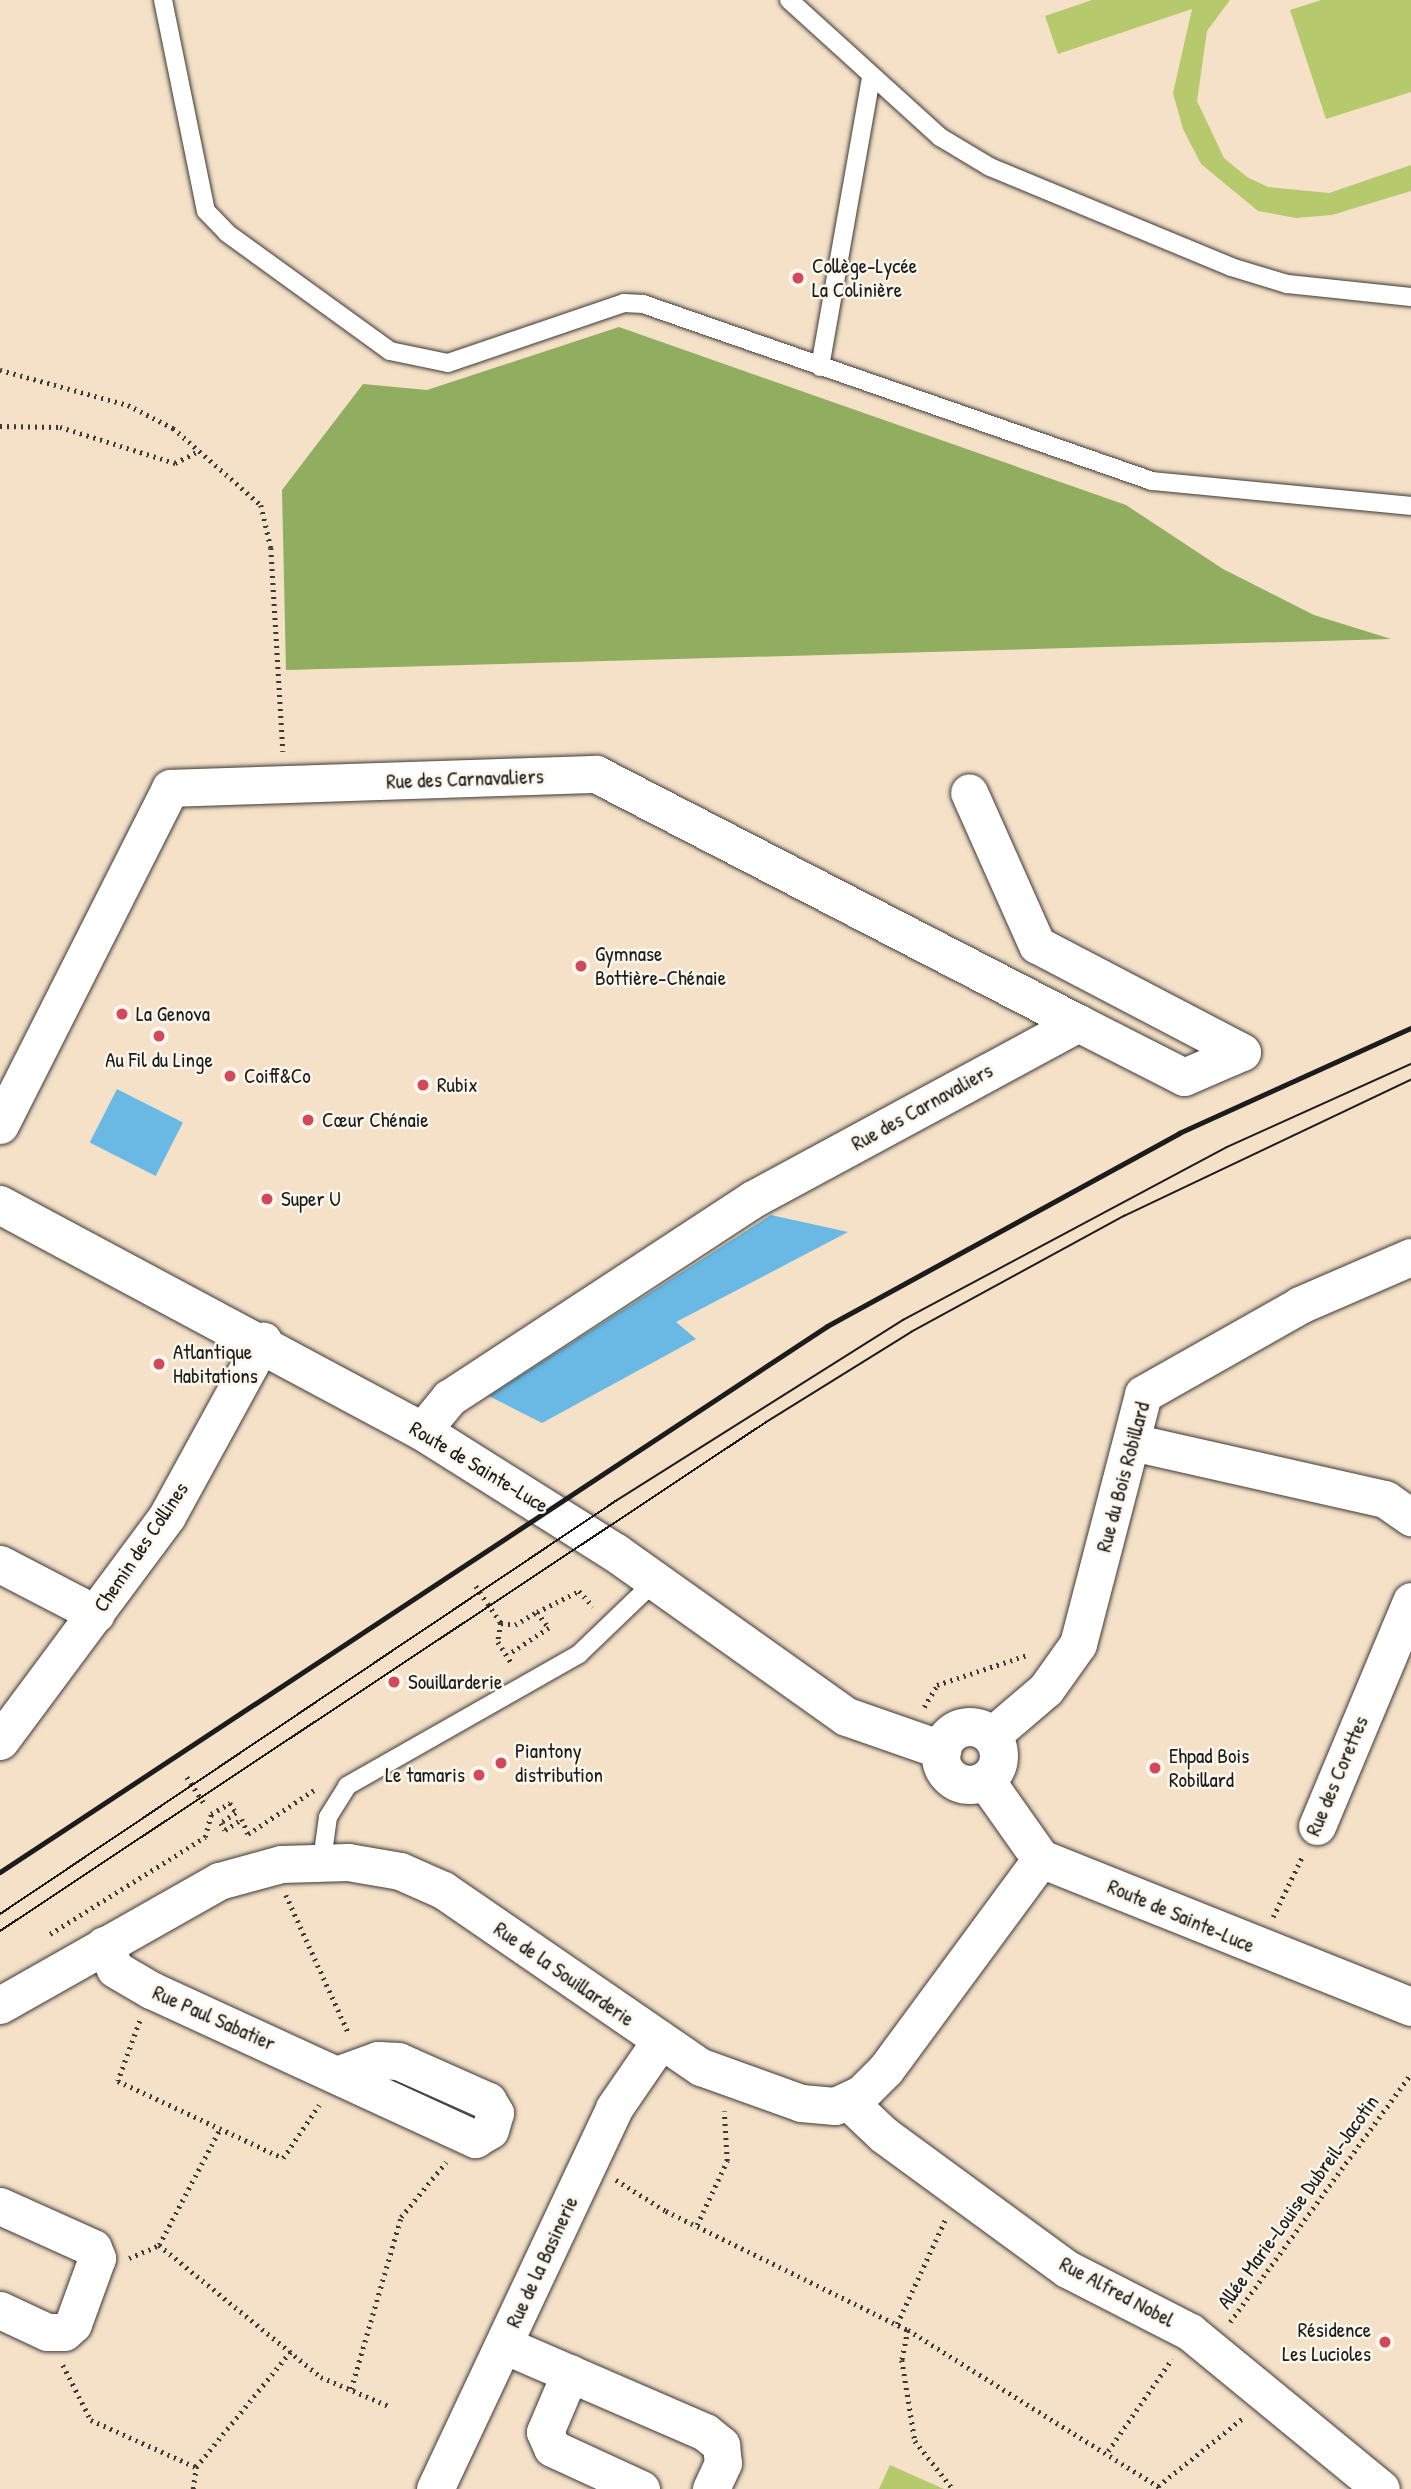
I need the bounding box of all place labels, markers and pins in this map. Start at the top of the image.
place label: Collège-Lycée La Colinière [812,253,917,303]
marker: Collège-Lycée La Colinière [790,270,806,286]
place label: Gymnase Bottière-Chénaie [595,941,726,991]
marker: Gymnase Bottière-Chénaie [573,958,589,974]
place label: La Genova [136,1001,210,1027]
marker: La Genova [114,1006,130,1022]
marker: Au Fil du Linge [151,1028,167,1044]
place label: Au Fil du Linge [105,1047,213,1073]
place label: Coiff&Co [244,1063,311,1089]
marker: Coiff&Co [222,1068,238,1084]
place label: Rubix [437,1072,478,1098]
marker: Rubix [415,1077,431,1093]
place label: Cœur Chénaie [322,1107,429,1133]
marker: Cœur Chénaie [300,1112,316,1128]
place label: Super U [281,1186,341,1212]
marker: Super U [259,1191,275,1207]
place label: Atlantique Habitations [173,1339,258,1389]
marker: Atlantique Habitations [151,1356,167,1372]
place label: Souillarderie [408,1669,502,1695]
marker: Souillarderie [386,1674,402,1690]
place label: Piantony distribution [515,1738,603,1788]
place label: Ehpad Bois Robillard [1169,1743,1249,1793]
marker: Piantony distribution [493,1755,509,1771]
marker: Ehpad Bois Robillard [1147,1760,1163,1776]
place label: Le tamaris [385,1762,465,1788]
marker: Le tamaris [471,1767,487,1783]
place label: Résidence Les Lucioles [1282,2317,1371,2367]
marker: Résidence Les Lucioles [1377,2334,1393,2350]

